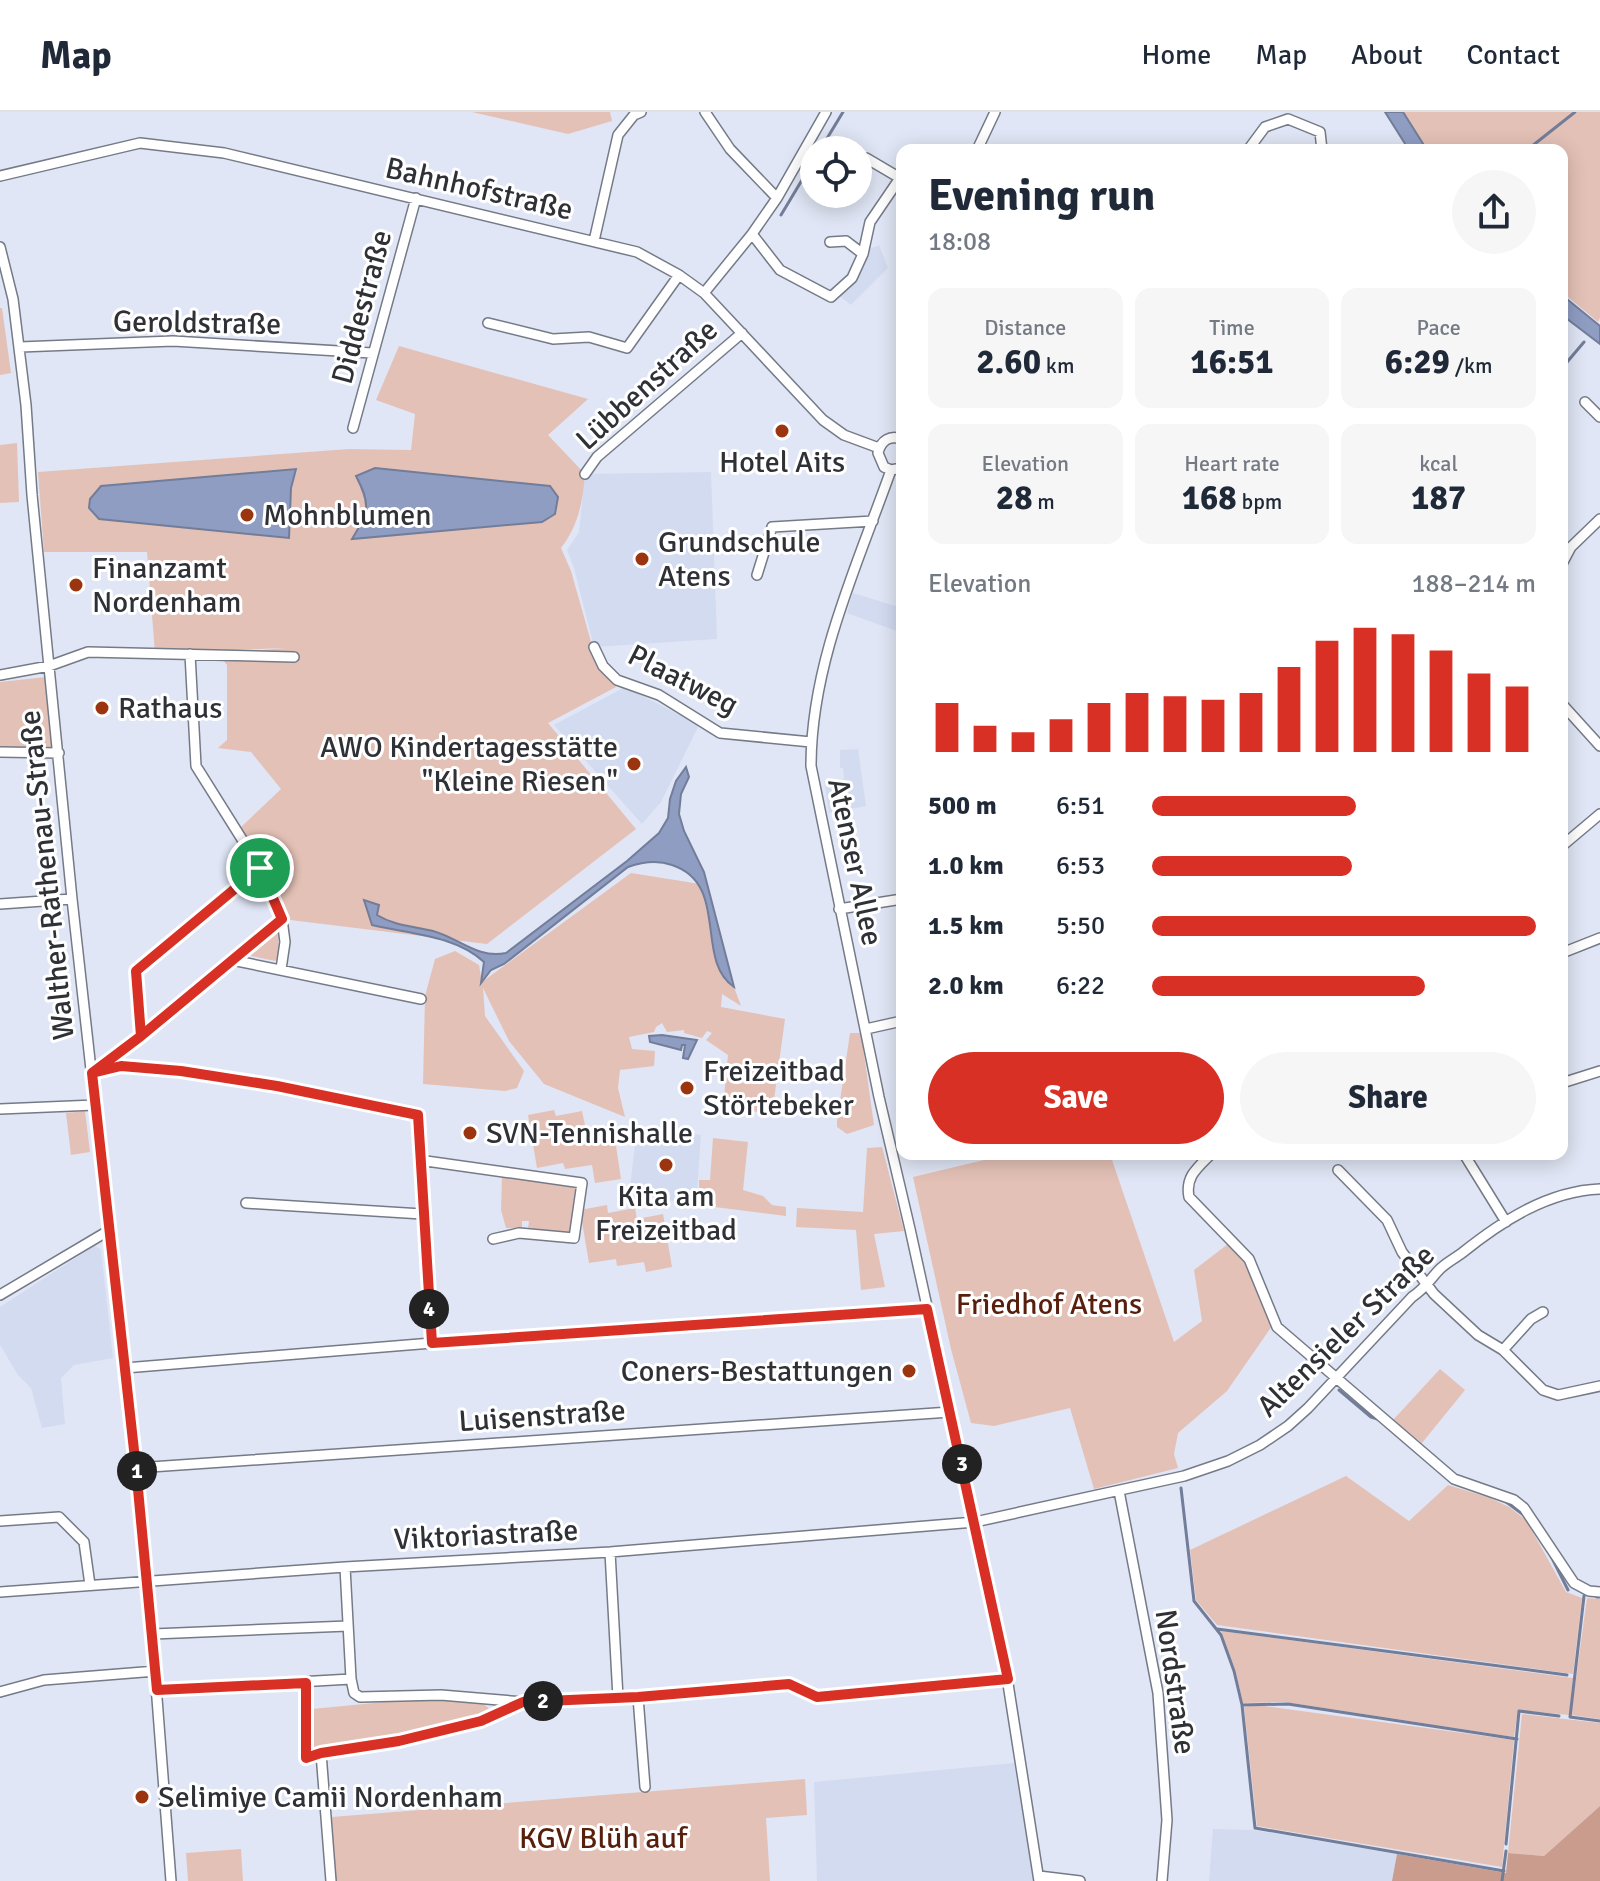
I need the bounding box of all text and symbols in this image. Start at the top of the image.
text: Map [40,32,112,79]
text: Home [1142,38,1211,72]
text: Map [1255,38,1307,72]
text: About [1351,38,1423,72]
text: Contact [1467,38,1560,72]
map controls [800,136,872,208]
button: locate [800,136,872,208]
street label: Bahnhofstraße [382,149,576,229]
text: Evening run [928,169,1155,223]
button: share [1452,170,1536,254]
street label: Diddestraße [324,226,400,388]
text: 18:08 [928,226,991,258]
street label: Geroldstraße [112,303,282,343]
street label: Lübbenstraße [569,312,725,458]
text: Distance [984,314,1066,341]
text: Time [1209,314,1255,341]
text: Pace [1417,314,1461,341]
text: 2.60 [976,341,1041,383]
text: 16:51 [1190,341,1274,383]
text: 6:29 [1385,341,1450,383]
text: km [1041,352,1074,379]
text: /km [1450,352,1493,379]
marker: Hotel Aits [773,422,791,440]
place label: Hotel Aits [719,444,845,481]
text: Elevation [982,450,1069,477]
text: Heart rate [1184,450,1280,477]
text: kcal [1419,450,1458,477]
text: 28 [996,477,1033,519]
text: 168 [1182,477,1237,519]
text: 187 [1411,477,1466,519]
text: m [1033,488,1055,515]
text: bpm [1237,488,1282,515]
place label: Mohnblumen [263,497,432,534]
marker: Mohnblumen [238,506,256,524]
place label: Grundschule Atens [658,524,821,595]
place label: Finanzamt Nordenham [92,550,241,621]
marker: Grundschule Atens [633,550,651,568]
text: Elevation [928,568,1032,600]
text: 188–214 m [1412,568,1536,600]
marker: Finanzamt Nordenham [67,576,85,594]
street label: Plaatweg [622,637,744,723]
place label: Rathaus [118,690,222,727]
marker: Rathaus [93,699,111,717]
street label: Walther-Rathenau-Straße [11,708,83,1042]
place label: AWO Kindertagesstätte "Kleine Riesen" [320,729,618,800]
marker: AWO Kindertagesstätte "Kleine Riesen" [625,755,643,773]
street label: Atenser Allee [819,775,891,949]
text: 500 m [928,790,997,822]
text: 6:51 [1056,790,1105,822]
pin [226,834,294,902]
icon: arrive [238,846,282,890]
text: 1.0 km [928,850,1004,882]
text: 6:53 [1056,850,1105,882]
text: 1.5 km [928,910,1004,942]
text: 5:50 [1056,910,1105,942]
text: 2.0 km [928,970,1004,1002]
text: 6:22 [1056,970,1105,1002]
button: Save [928,1052,1224,1144]
button: Share [1240,1052,1536,1144]
place label: Freizeitbad Störtebeker [703,1053,854,1124]
marker: Freizeitbad Störtebeker [678,1079,696,1097]
place label: SVN-Tennishalle [486,1115,693,1152]
marker: SVN-Tennishalle [461,1124,479,1142]
marker: Kita am Freizeitbad [657,1156,675,1174]
place label: Kita am Freizeitbad [595,1178,737,1249]
street label: Altensieler Straße [1250,1237,1442,1425]
park label: Friedhof Atens [956,1286,1142,1323]
pin: 4 [409,1289,449,1329]
text: 4 [423,1295,435,1322]
place label: Coners-Bestattungen [621,1353,893,1390]
marker: Coners-Bestattungen [900,1362,918,1380]
street label: Luisenstraße [457,1392,627,1440]
pin: 3 [942,1444,982,1484]
text: 3 [956,1450,968,1477]
pin: 1 [117,1451,157,1491]
text: 1 [131,1457,143,1484]
street label: Viktoriastraße [393,1512,579,1558]
street label: Nordstraße [1147,1607,1203,1757]
pin: 2 [523,1681,563,1721]
text: 2 [537,1687,549,1714]
place label: Selimiye Camii Nordenham [158,1779,503,1816]
marker: Selimiye Camii Nordenham [133,1788,151,1806]
park label: KGV Blüh auf [519,1820,689,1857]

